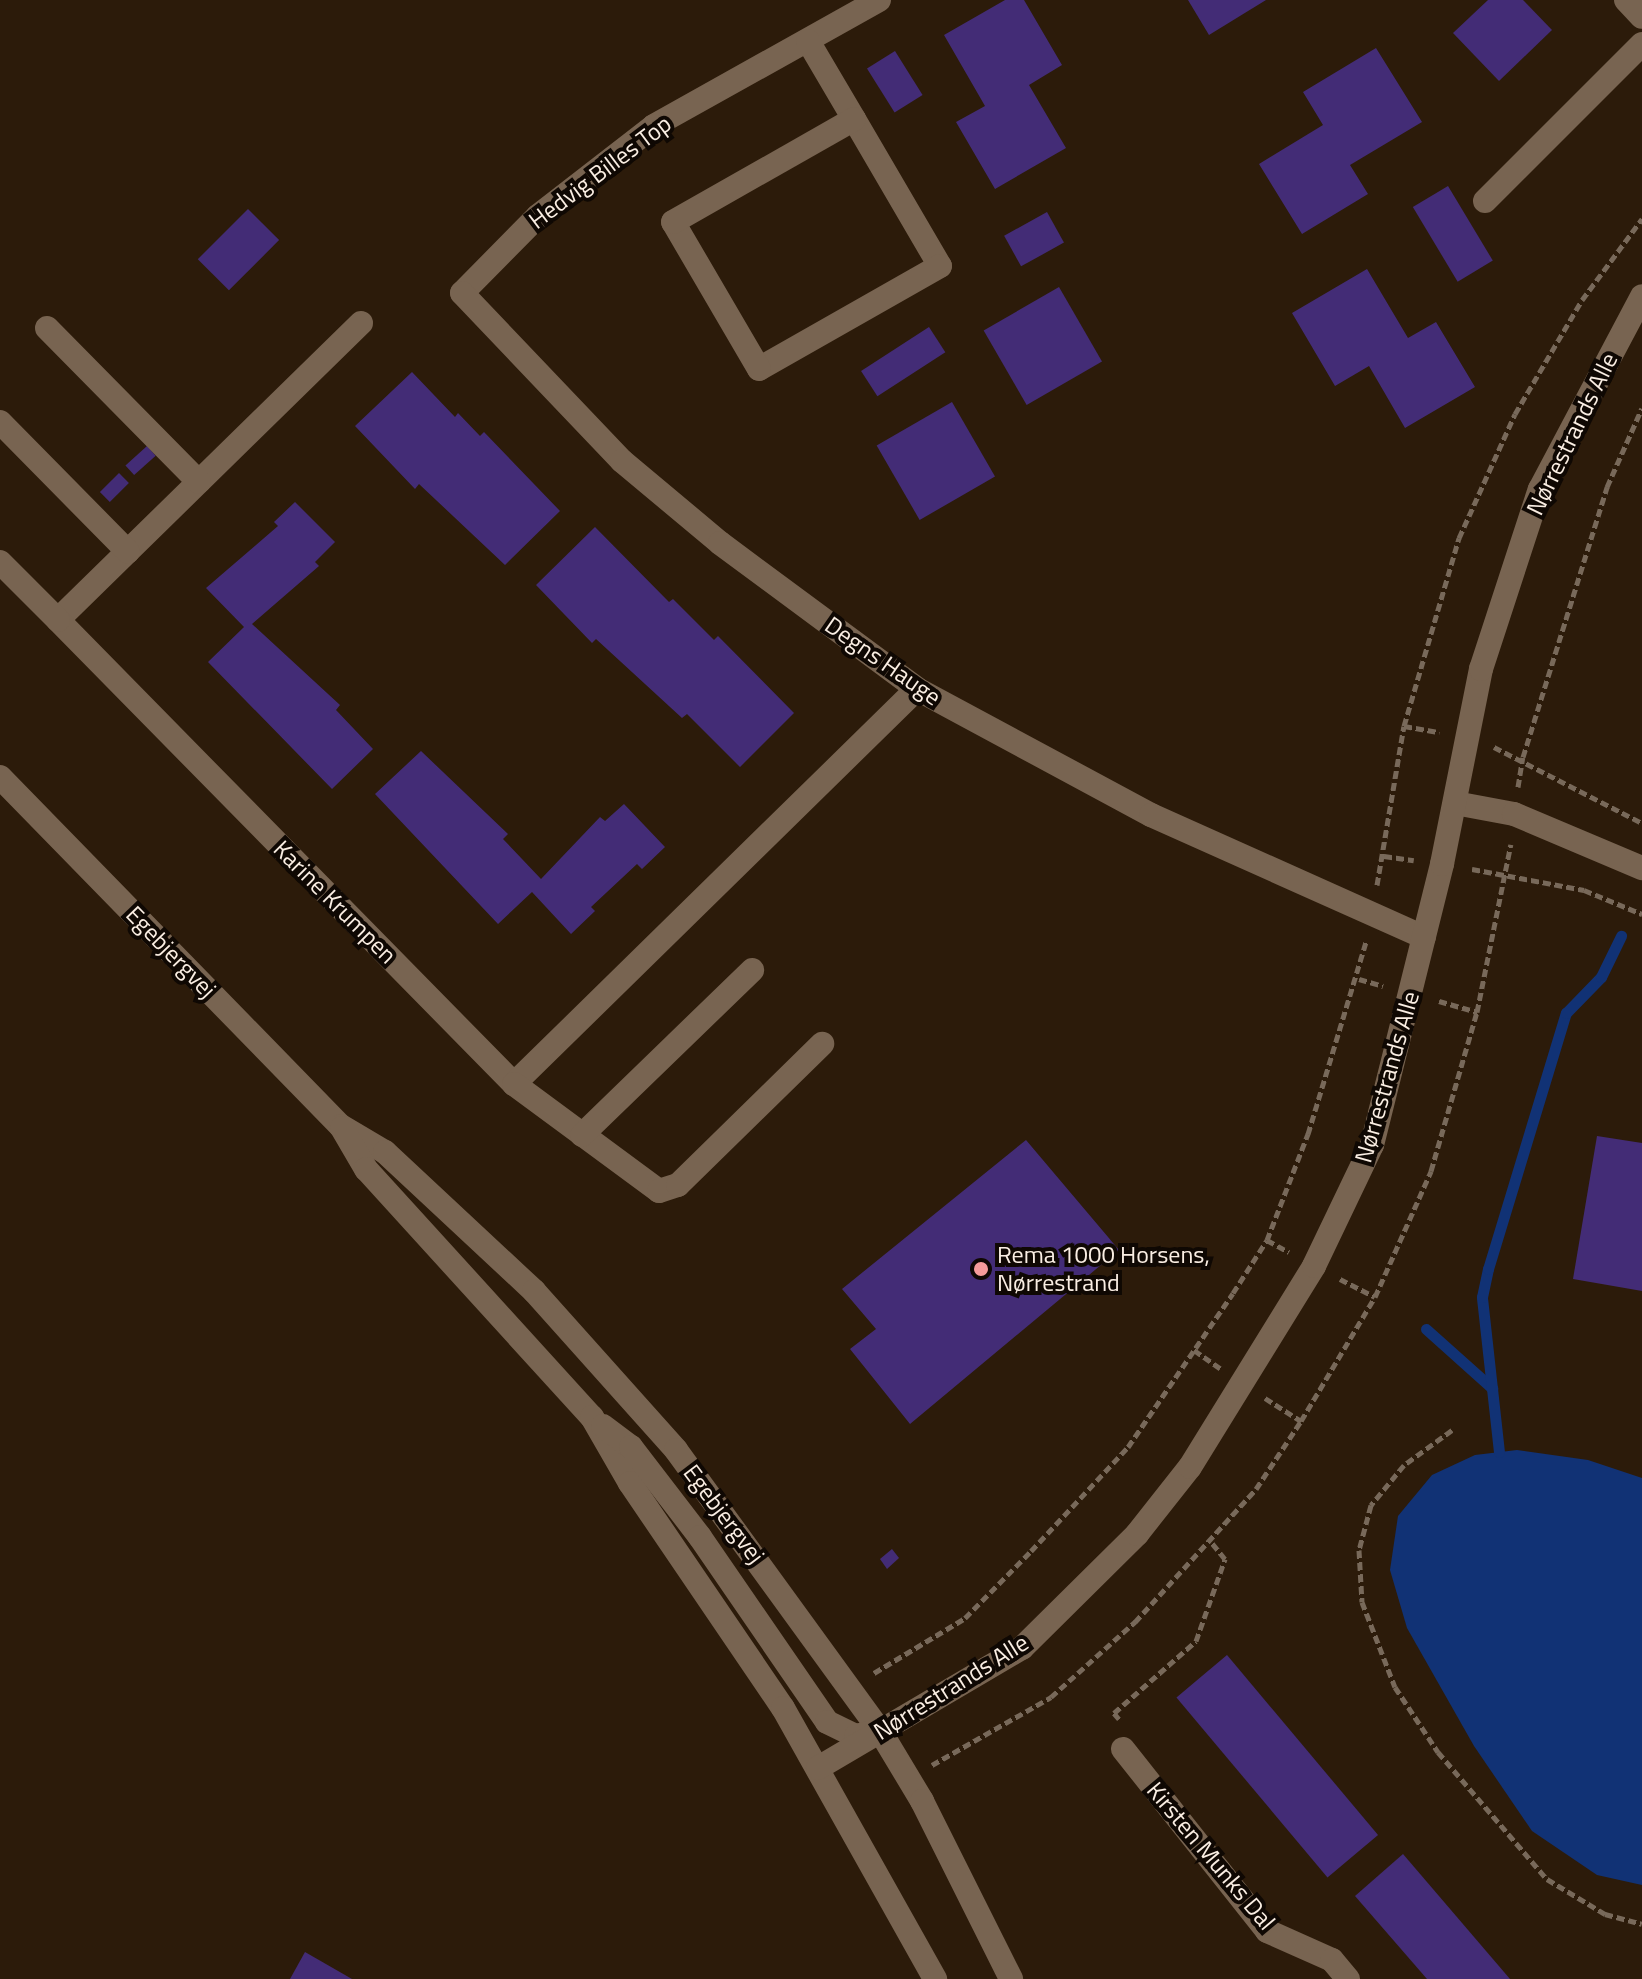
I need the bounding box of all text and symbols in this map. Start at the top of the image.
street label: Hedvig Billes Top [523,109,677,235]
street label: Nørrestrands Alle [1520,348,1624,520]
street label: Degns Hauge [820,611,946,711]
street label: Karine Krumpen [268,835,402,969]
street label: Egebjergvej [120,900,222,1004]
street label: Nørrestrands Alle [1349,988,1425,1166]
place label: Rema 1000 Horsens, Nørrestrand [997,1241,1210,1297]
marker: Rema 1000 Horsens, Nørrestrand [972,1260,990,1278]
street label: Egebjergvej [677,1459,771,1569]
street label: Nørrestrands Alle [868,1628,1034,1746]
street label: Kirsten Munks Dal [1141,1776,1281,1936]

